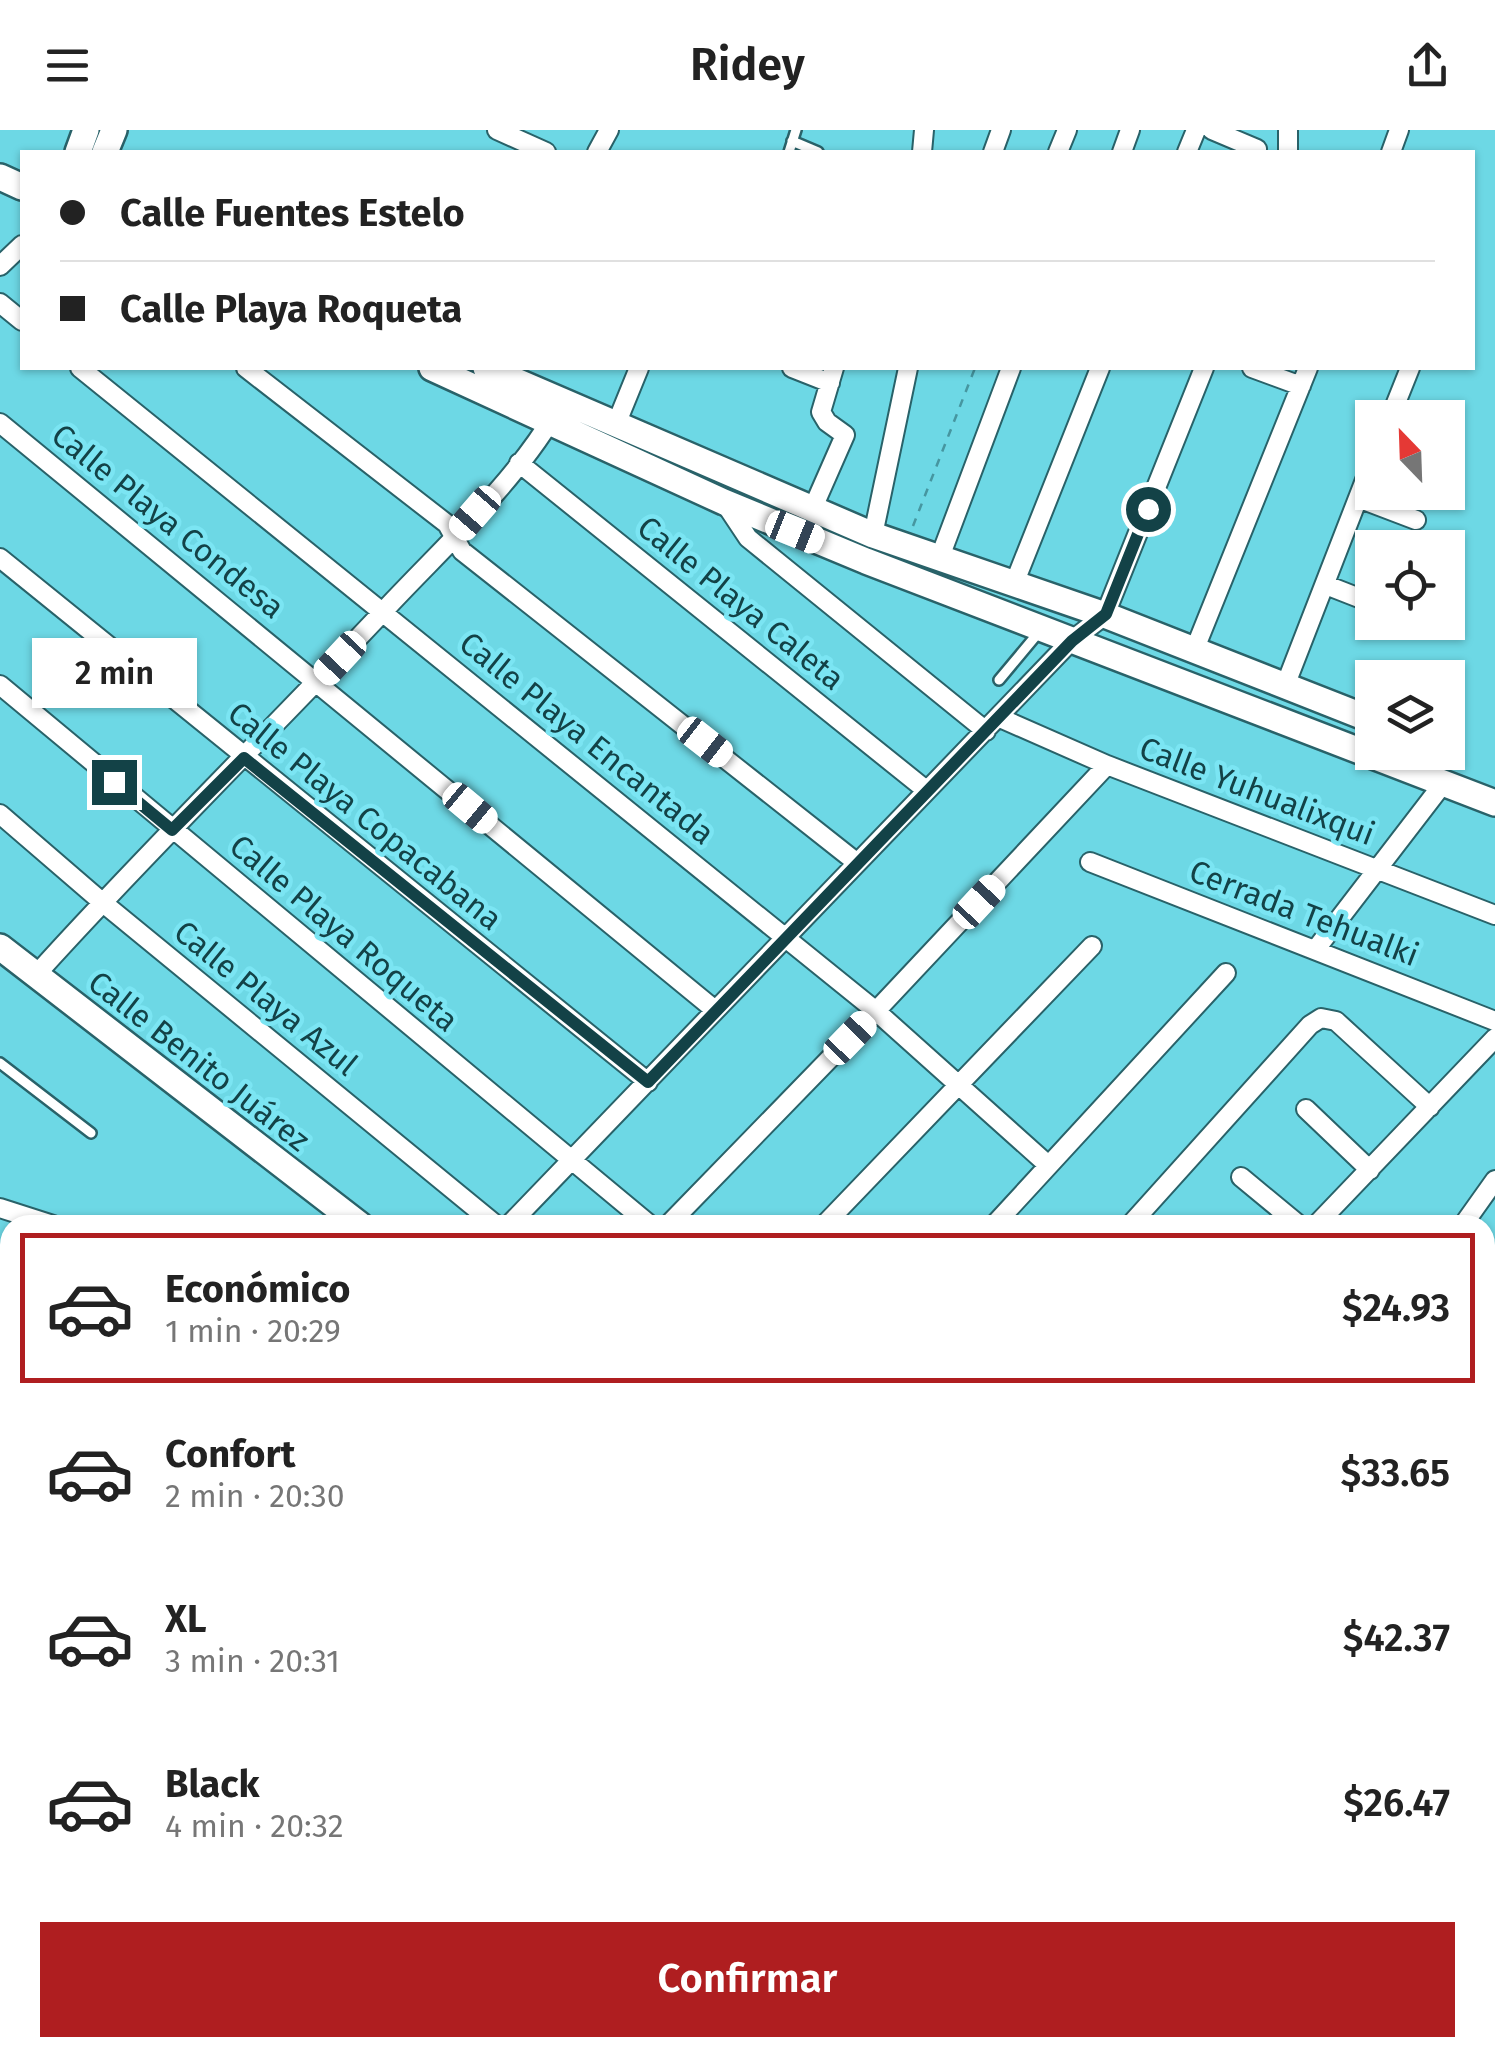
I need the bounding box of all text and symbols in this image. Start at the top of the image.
icon: menu [40,38,95,93]
text: Ridey [690,38,805,92]
icon: share [1400,38,1455,93]
text: Calle Fuentes Estelo [120,190,465,236]
text: Calle Playa Roqueta [120,286,462,332]
north arrow [1355,400,1465,510]
map controls [1355,400,1465,770]
street label: Calle Playa Condesa [44,416,292,626]
car [444,481,506,545]
route start [1126,487,1171,532]
car [762,507,828,557]
street label: Calle Playa Caleta [630,508,852,698]
button: locate [1355,530,1465,640]
street label: Calle Playa Encantada [452,624,722,852]
car [309,626,371,690]
callout: 2 min [32,637,196,707]
text: 2 min [75,654,154,692]
button: layers [1355,660,1465,770]
street label: Calle Playa Copacabana [220,694,510,938]
car [672,712,738,772]
street label: Calle Yuhualixqui [1134,729,1380,853]
route end [92,760,137,805]
car [437,777,503,839]
street label: Calle Playa Roqueta [222,826,466,1040]
street label: Cerrada Tehualki [1184,852,1424,974]
car [948,870,1010,934]
street label: Calle Playa Azul [167,913,365,1083]
street label: Calle Benito Juárez [81,963,317,1159]
car [818,1006,882,1070]
icon: car [45,1263,135,1353]
text: Económico [165,1266,350,1312]
text: $24.93 [1342,1285,1450,1331]
text: 1 min · 20:29 [165,1312,341,1350]
icon: car [45,1428,135,1518]
text: Confort [165,1431,295,1477]
text: $33.65 [1340,1450,1450,1496]
text: 2 min · 20:30 [165,1477,345,1515]
icon: car [45,1593,135,1683]
text: XL [165,1596,207,1642]
text: $42.37 [1343,1615,1450,1661]
text: 3 min · 20:31 [165,1642,340,1680]
icon: car [45,1758,135,1848]
text: Black [165,1761,260,1807]
text: $26.47 [1343,1780,1450,1826]
text: 4 min · 20:32 [165,1807,344,1845]
button: Confirmar [40,1922,1455,2037]

